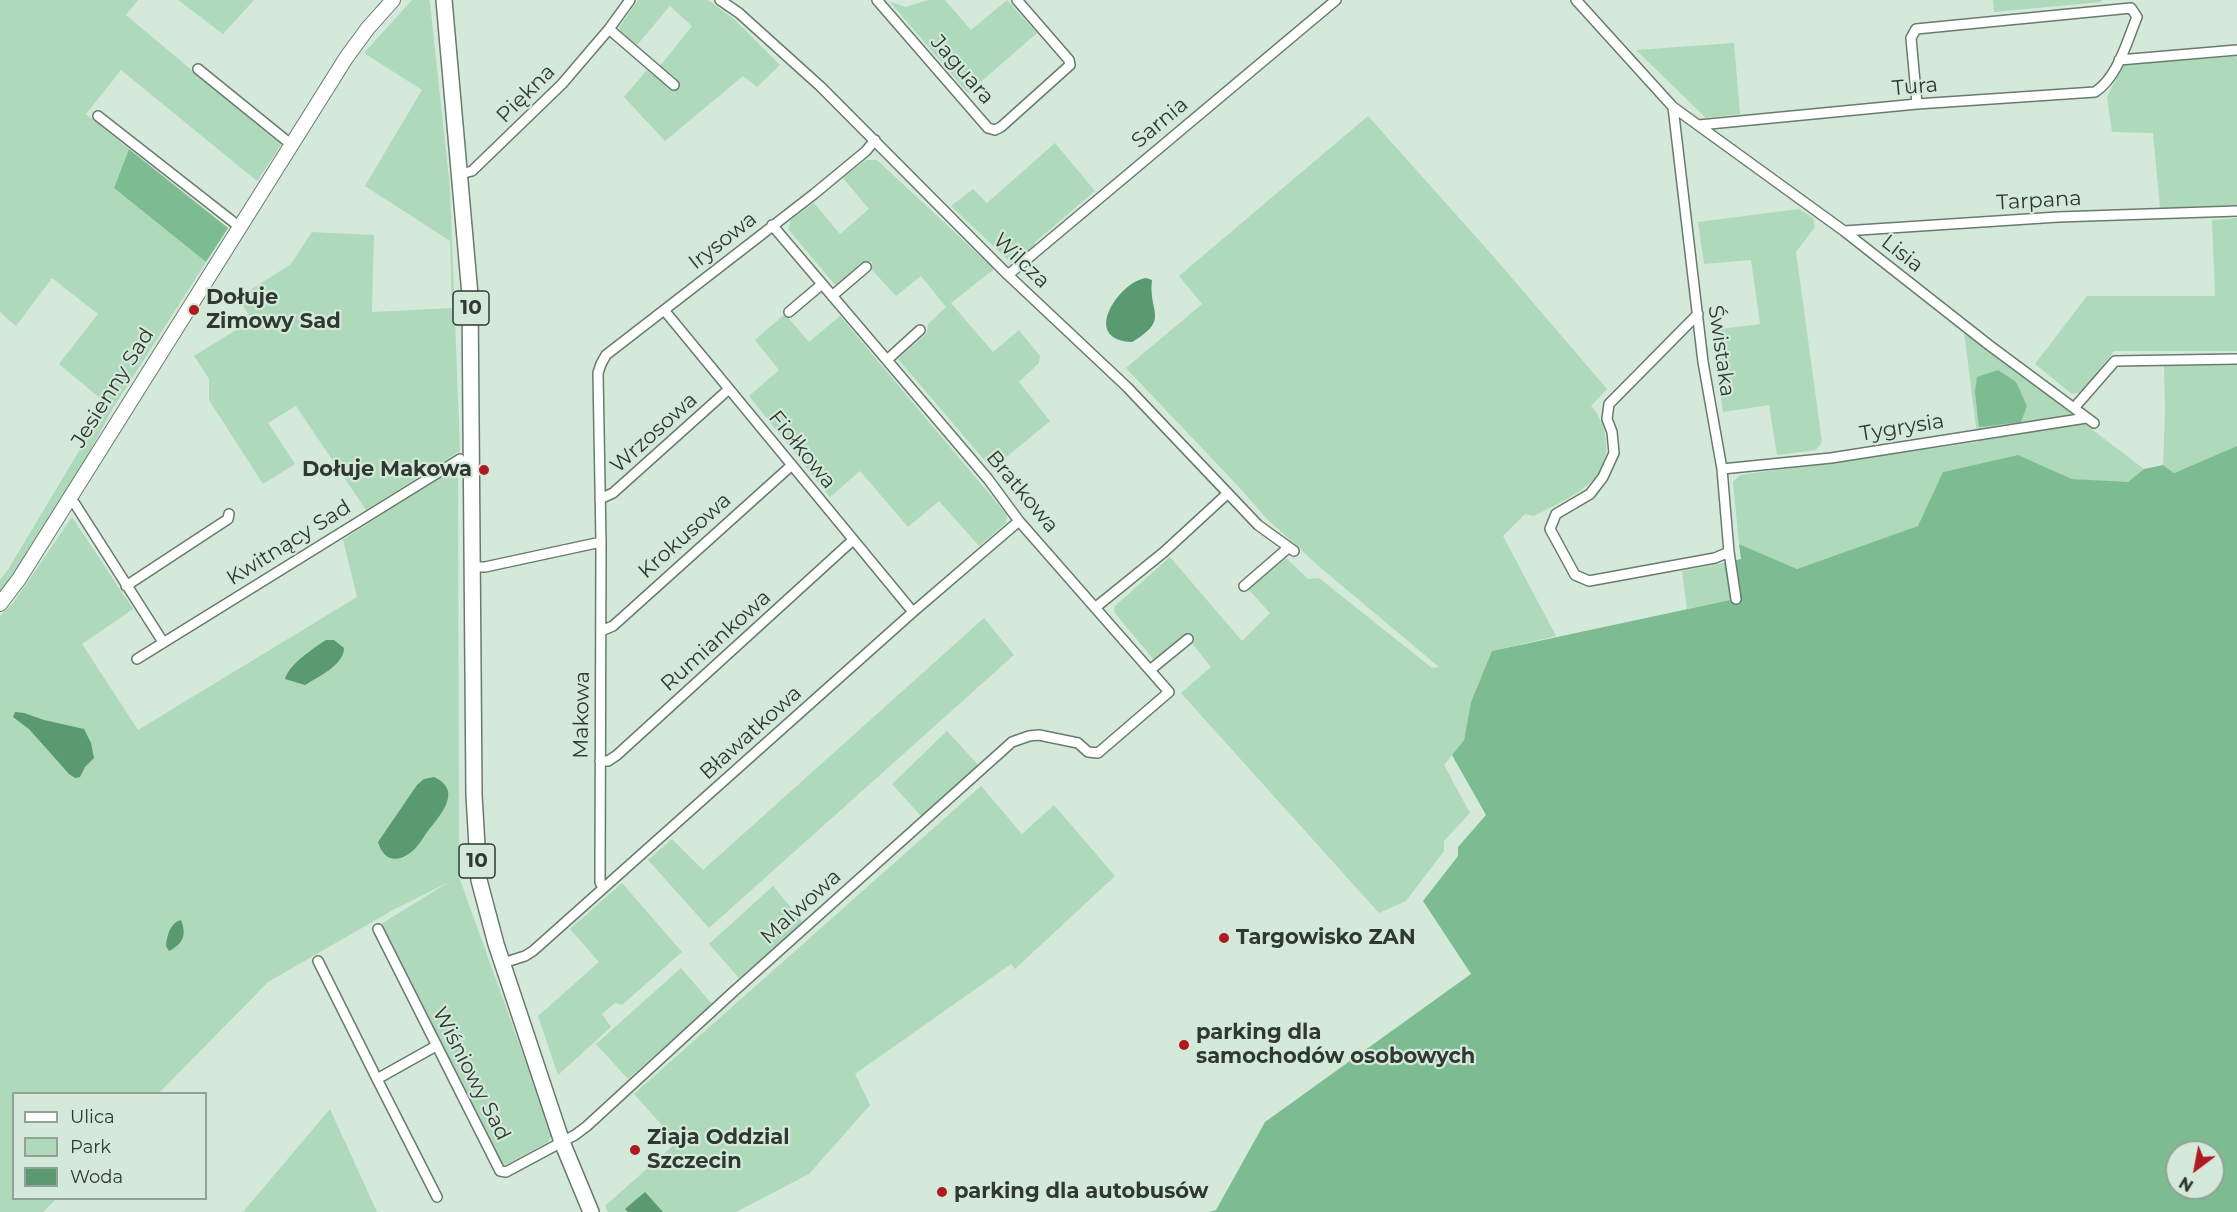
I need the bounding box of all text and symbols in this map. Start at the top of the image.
street label: Jaguara [925,30,999,110]
street label: Piękna [491,59,561,129]
street label: Tura [1891,72,1939,102]
street label: Sarnia [1127,92,1193,154]
street label: Tarpana [1996,186,2082,216]
street label: Irysowa [684,207,762,275]
street label: Wilcza [987,228,1055,294]
street label: Lisia [1876,230,1928,278]
place label: Dołuje Zimowy Sad [206,285,341,335]
road number: 10 [453,291,489,325]
marker: Dołuje Zimowy Sad [187,303,201,317]
street label: Świstaka [1702,304,1740,398]
street label: Jesienny Sad [66,324,160,452]
street label: Wrzosowa [605,387,703,479]
street label: Fiołkowa [763,406,841,494]
street label: Tygrysia [1858,409,1946,447]
street label: Bratkowa [980,446,1064,538]
place label: Dołuje Makowa [302,457,472,483]
marker: Dołuje Makowa [477,463,491,477]
street label: Krokusowa [633,488,737,584]
street label: Kwitnący Sad [222,495,356,591]
street label: Rumiankowa [656,585,776,697]
street label: Makowa [569,671,595,759]
street label: Bławatkowa [695,681,807,785]
road number: 10 [459,844,495,878]
street label: Malwowa [756,864,846,950]
place label: Targowisko ZAN [1236,925,1416,951]
marker: Targowisko ZAN [1217,931,1231,945]
street label: Wiśniowy Sad [427,1003,515,1145]
place label: parking dla samochodów osobowych [1196,1020,1475,1070]
marker: parking dla samochodów osobowych [1177,1038,1191,1052]
legend [12,1092,207,1200]
text: Ulica [70,1106,115,1128]
place label: Ziaja Oddzial Szczecin [647,1125,790,1175]
text: Park [70,1136,111,1158]
north arrow [2165,1140,2225,1200]
marker: Ziaja Oddzial Szczecin [628,1143,642,1157]
text: Woda [70,1166,123,1188]
text: N [2176,1173,2197,1195]
place label: parking dla autobusów [954,1179,1208,1205]
marker: parking dla autobusów [935,1185,949,1199]

